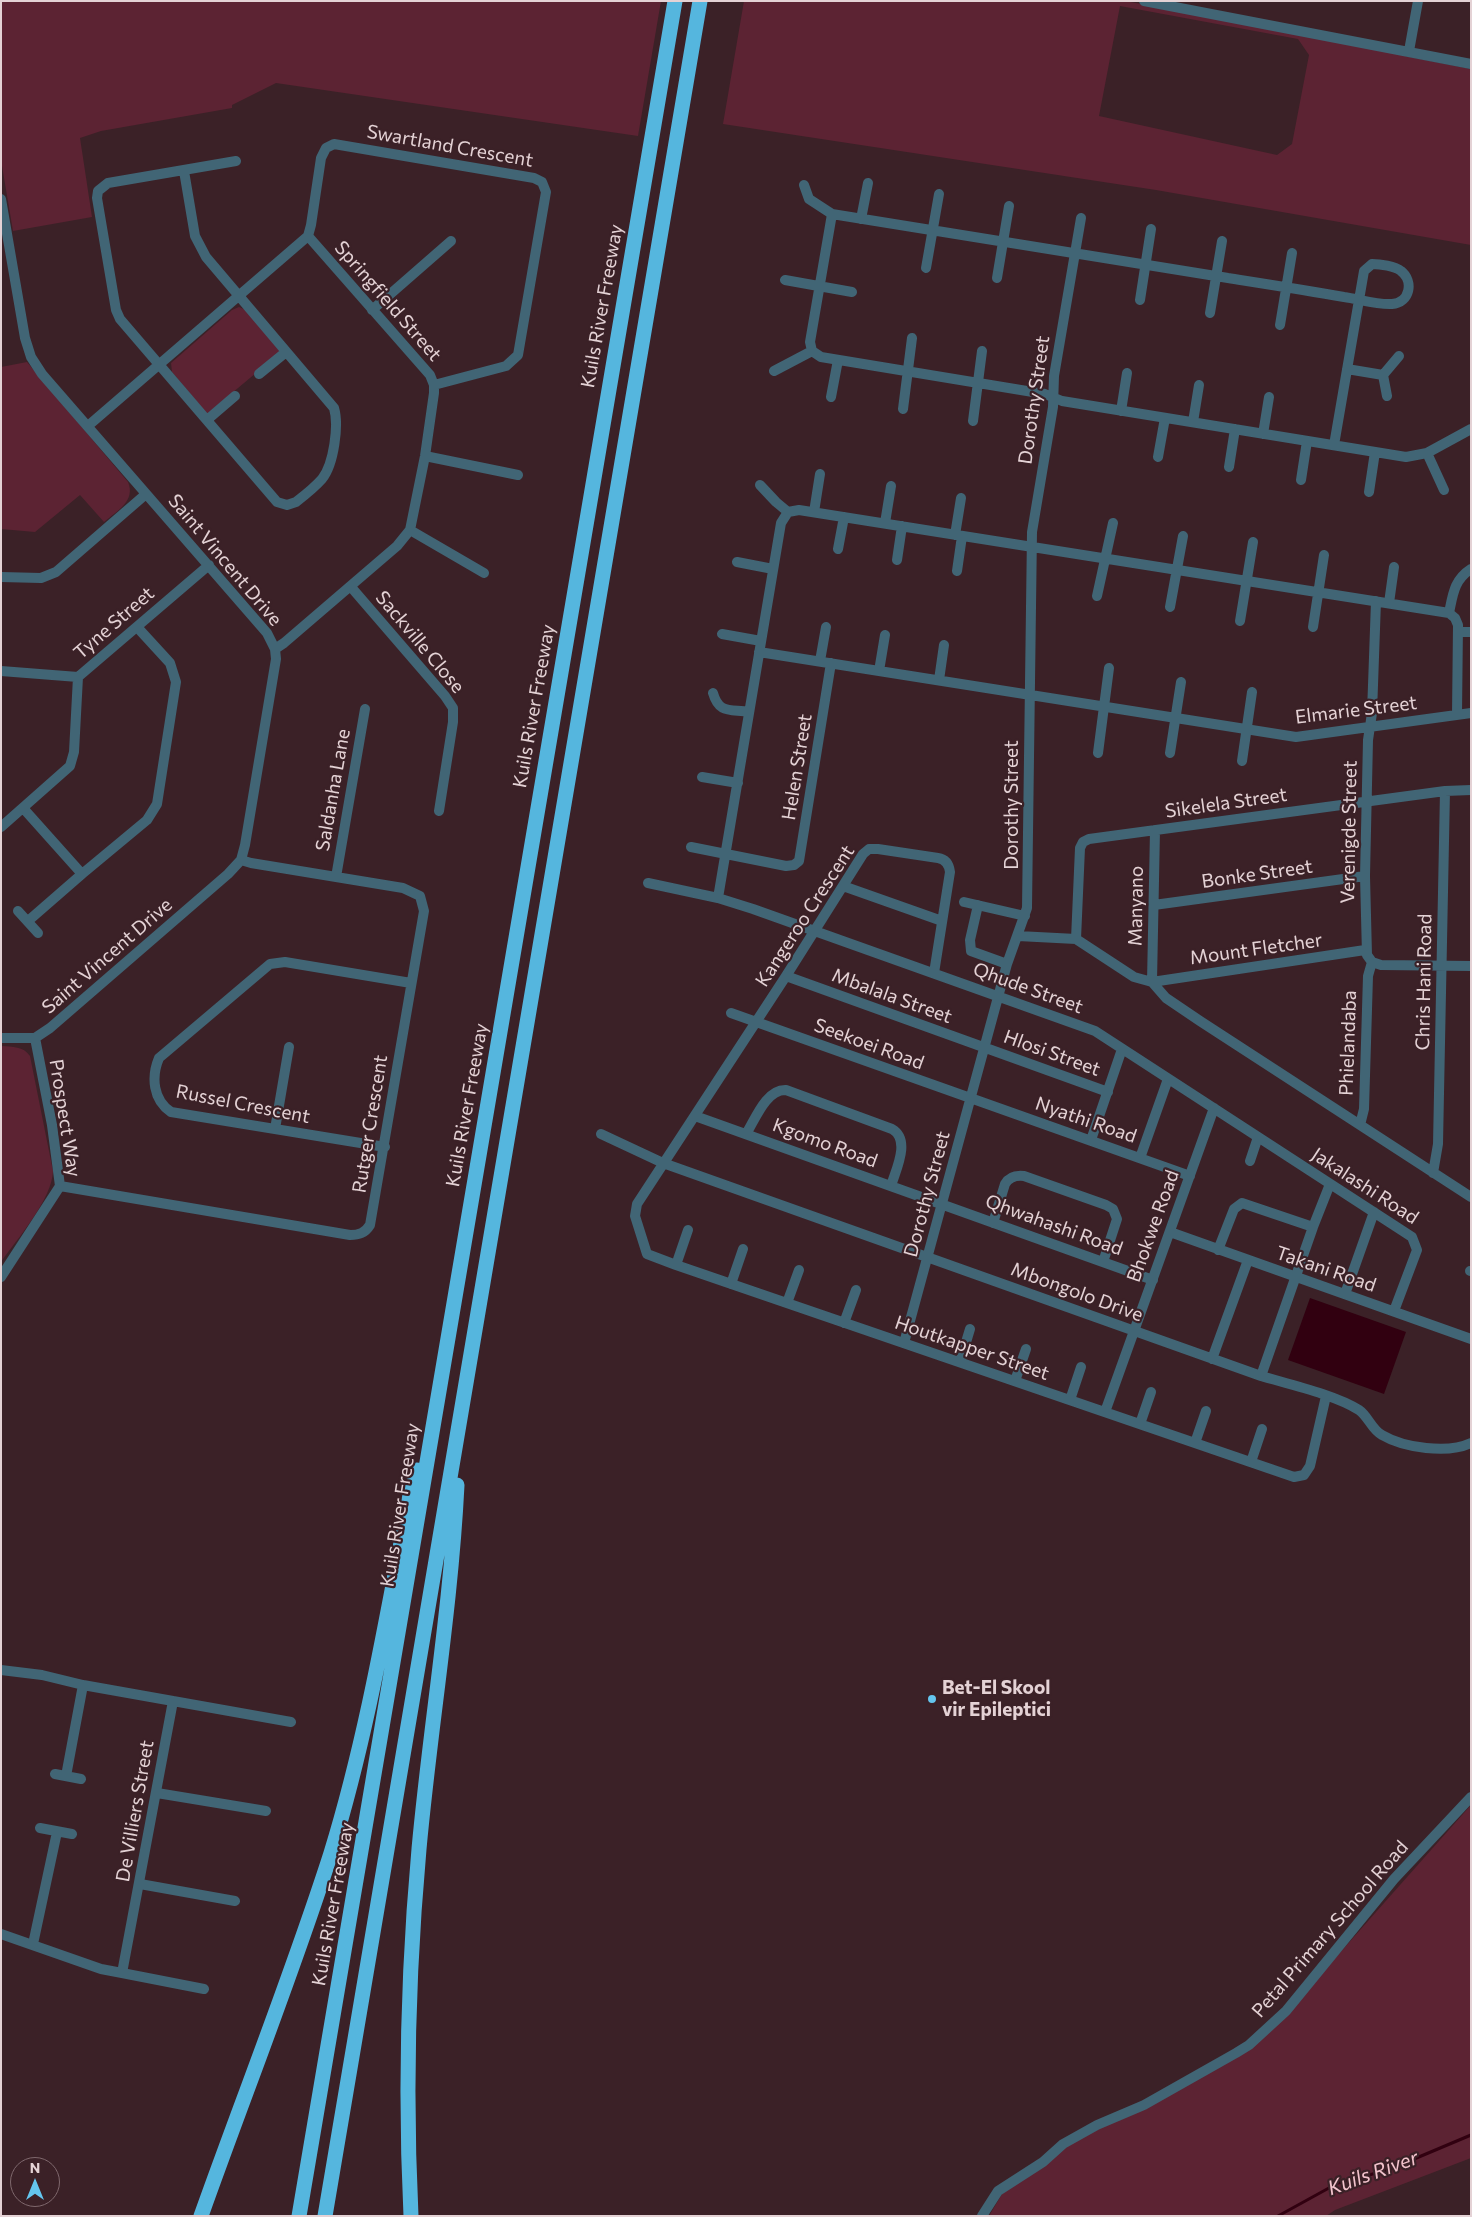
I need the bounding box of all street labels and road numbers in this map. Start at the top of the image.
street label: Swartland Crescent [365,120,535,172]
street label: Kuils River Freeway [576,222,628,390]
street label: Springfield Street [330,236,446,366]
street label: Dorothy Street [1014,334,1054,466]
street label: Saint Vincent Drive [163,490,287,630]
street label: Tyne Street [69,582,159,664]
street label: Sackville Close [371,586,469,698]
street label: Kuils River Freeway [508,622,560,790]
street label: Elmarie Street [1294,691,1418,729]
street label: Helen Street [777,712,817,822]
street label: Saldanha Lane [311,727,355,853]
street label: Dorothy Street [1001,740,1023,870]
street label: Verenigde Street [1336,760,1362,904]
street label: Sikelela Street [1164,783,1288,823]
street label: Kangeroo Crescent [751,841,859,991]
street label: Bonke Street [1200,855,1314,893]
street label: Manyano [1124,866,1148,946]
street label: Saint Vincent Drive [37,893,177,1019]
street label: Chris Hani Road [1411,914,1437,1050]
street label: Mount Fletcher [1188,928,1324,970]
street label: Qhude Street [970,958,1086,1018]
street label: Mbalala Street [829,964,955,1028]
street label: Phielandaba [1335,990,1361,1096]
street label: Seekoei Road [811,1014,927,1074]
street label: Kuils River Freeway [441,1021,493,1189]
street label: Hlosi Street [1001,1025,1103,1081]
street label: Rutger Crescent [348,1053,392,1195]
street label: Prospect Way [44,1057,86,1179]
street label: Russel Crescent [174,1080,312,1128]
street label: Nyathi Road [1032,1092,1140,1148]
street label: Kgomo Road [769,1113,881,1173]
street label: Dorothy Street [899,1129,955,1259]
street label: Jakalashi Road [1307,1143,1423,1229]
street label: Bhokwe Road [1122,1167,1184,1285]
street label: Qhwahashi Road [982,1190,1126,1260]
street label: Takani Road [1273,1241,1379,1297]
street label: Mbongolo Drive [1008,1258,1146,1326]
street label: Houtkapper Street [892,1311,1052,1385]
street label: Kuils River Freeway [376,1421,424,1589]
street label: De Villiers Street [111,1738,159,1884]
street label: Kuils River Freeway [307,1820,359,1988]
street label: Petal Primary School Road [1247,1836,1413,2022]

